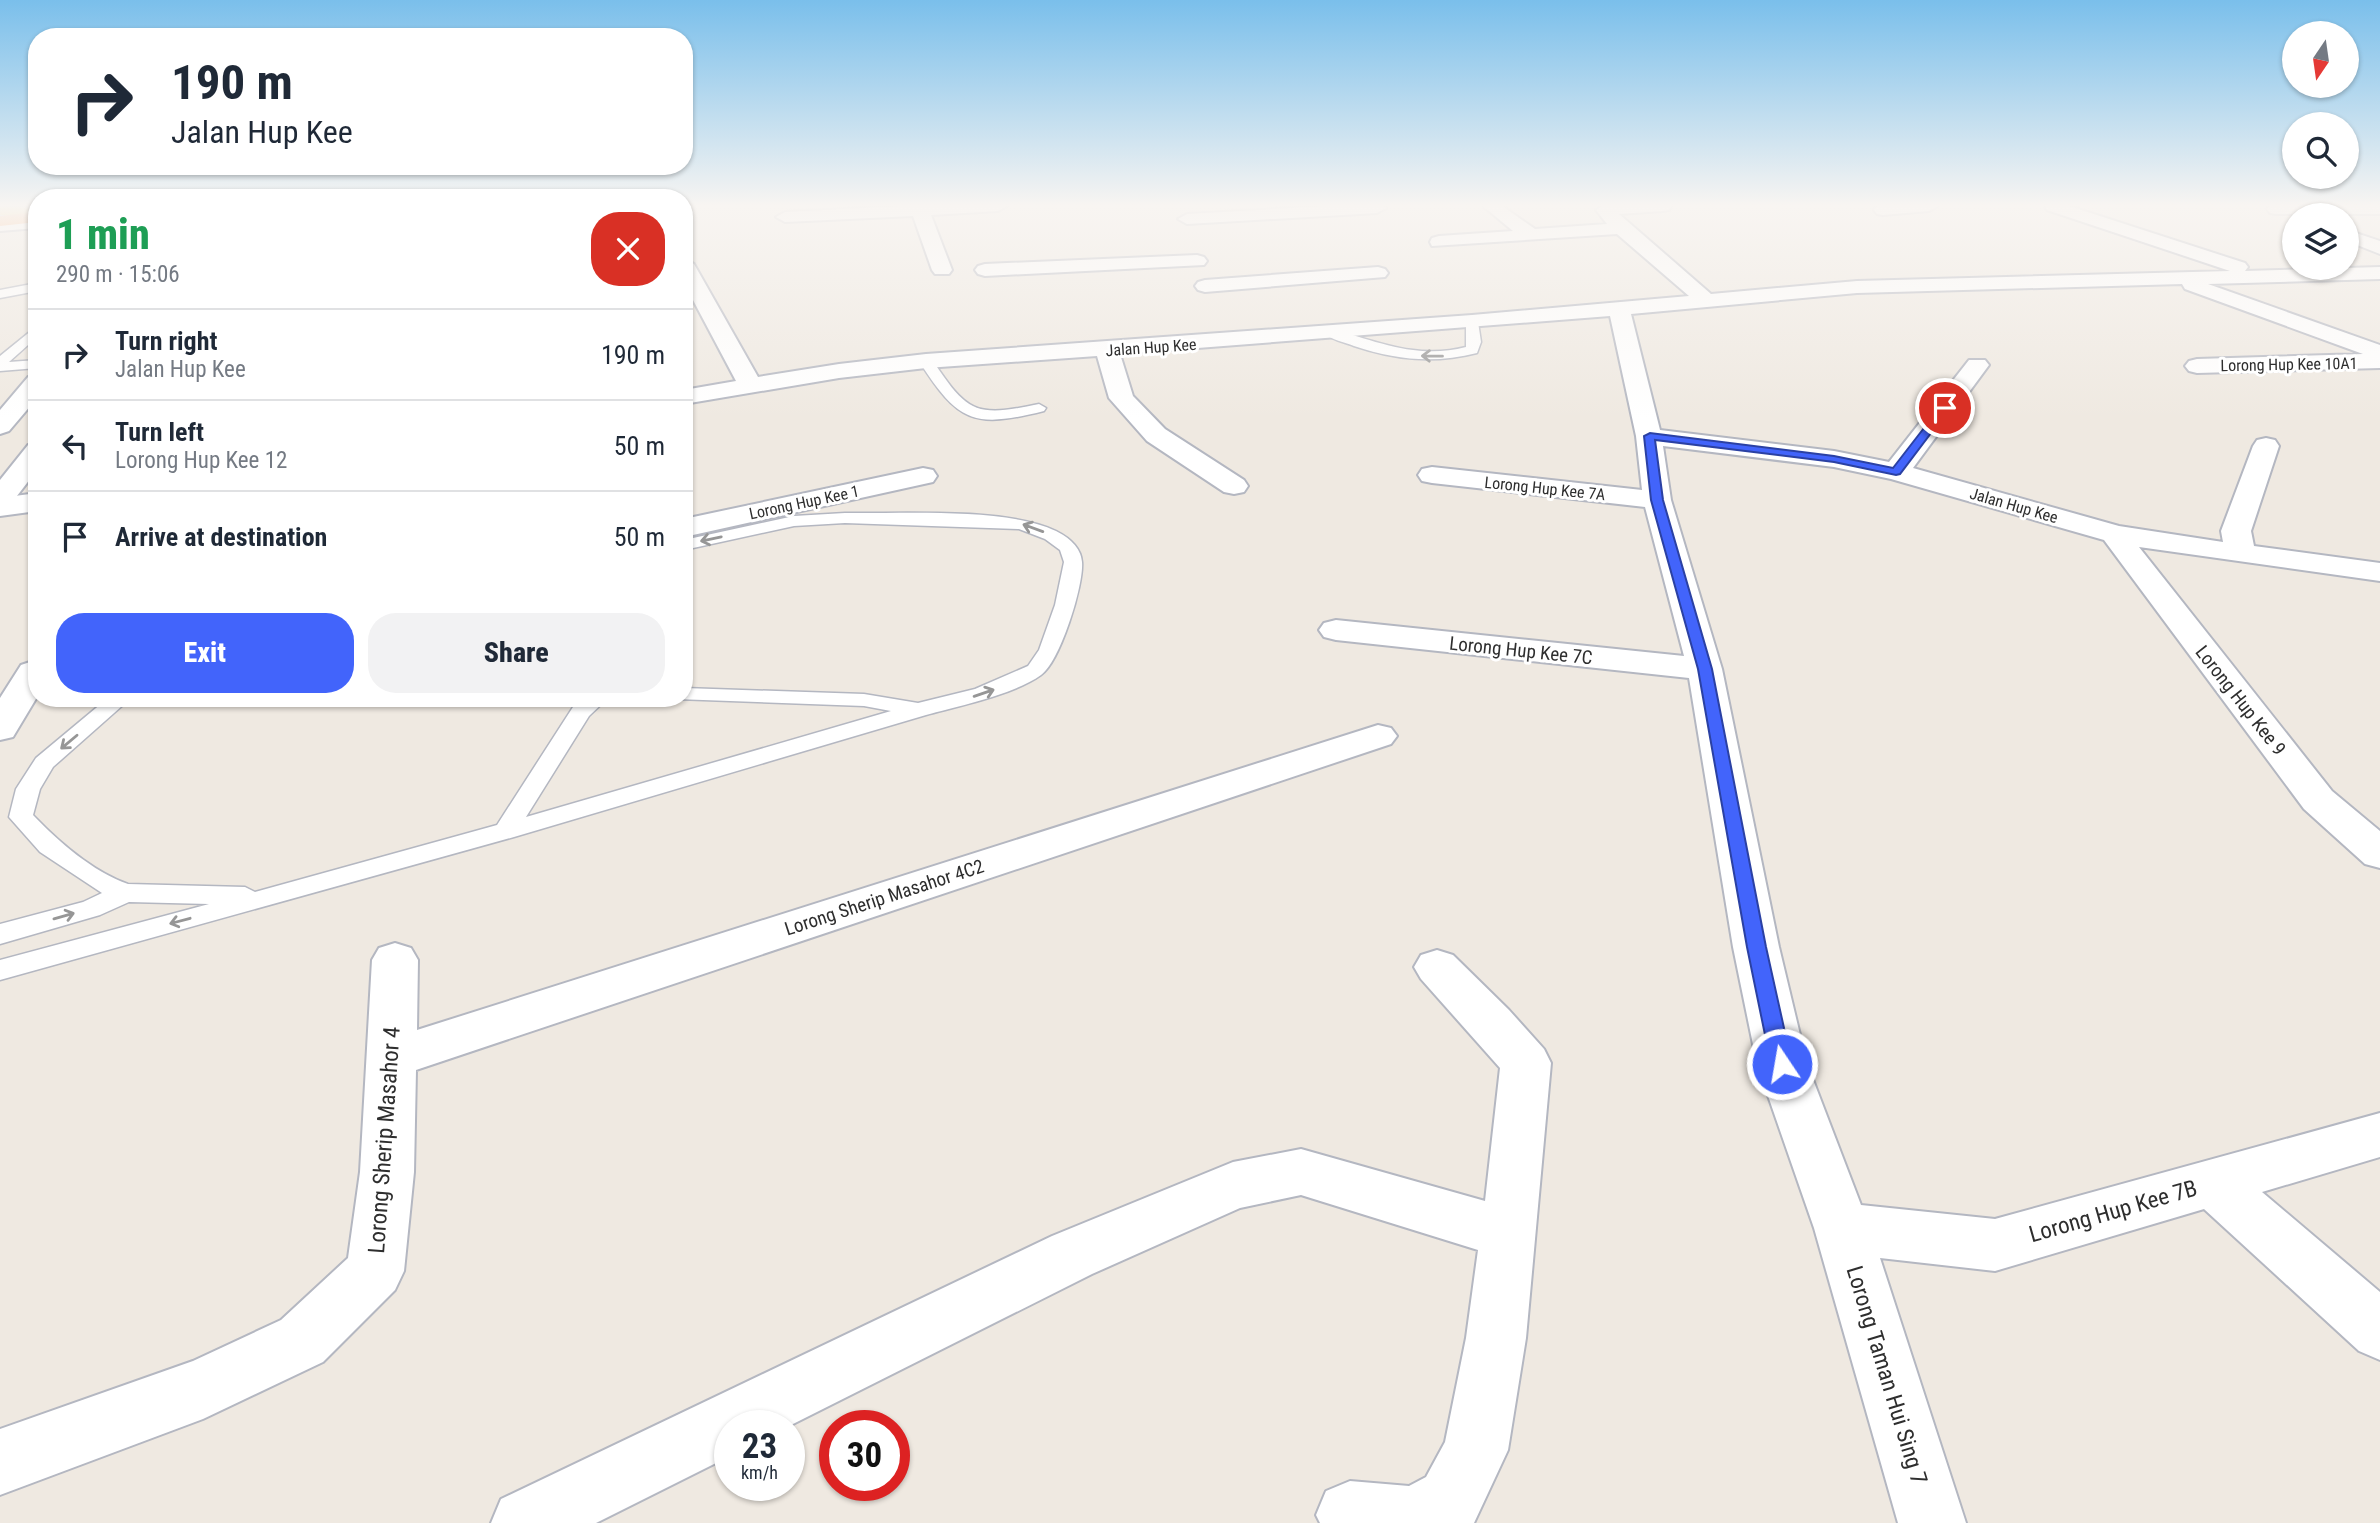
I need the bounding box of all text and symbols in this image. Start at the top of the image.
north arrow [2282,21,2359,98]
map controls [2282,21,2359,280]
text: 190 m [171,54,293,111]
icon: right [56,56,147,147]
button: search [2282,112,2359,189]
text: Jalan Hup Kee [171,113,353,151]
button: layers [2282,203,2359,280]
text: 1 min [56,210,150,259]
button: close [591,212,665,286]
text: 290 m · 15:06 [56,261,180,288]
text: Turn right [115,326,217,356]
street label: Jalan Hup Kee [1105,335,1197,360]
icon: right [56,336,94,374]
text: 190 m [601,340,665,370]
one-way arrow [1421,349,1444,363]
street label: Lorong Hup Kee 10A1 [2220,354,2358,375]
text: Jalan Hup Kee [115,356,246,383]
pin [1915,378,1975,438]
icon: arrive [1926,389,1964,427]
text: Turn left [115,417,204,447]
icon: left [56,427,94,465]
text: 50 m [614,431,665,461]
text: Lorong Hup Kee 12 [115,447,287,474]
street label: Lorong Hup Kee 7A [1484,473,1606,504]
street label: Lorong Hup Kee 1 [747,482,861,523]
street label: Jalan Hup Kee [1968,484,2060,527]
icon: arrive [56,518,94,556]
one-way arrow [1023,521,1045,534]
text: Arrive at destination [115,522,327,552]
text: 50 m [614,522,665,552]
one-way arrow [700,533,723,546]
button: Exit [56,613,354,693]
button: Share [368,613,665,693]
street label: Lorong Hup Kee 7C [1448,632,1594,669]
street label: Lorong Hup Kee 9 [2191,641,2291,760]
one-way arrow [973,686,995,698]
one-way arrow [60,734,78,750]
street label: Lorong Sherip Masahor 4C2 [782,854,987,941]
one-way arrow [52,909,75,922]
one-way arrow [169,916,191,929]
street label: Lorong Sherip Masahor 4 [363,1026,406,1254]
position arrow [1745,1027,1819,1101]
street label: Lorong Hup Kee 7B [2026,1175,2200,1248]
street label: Lorong Taman Hui Sing 7 [1840,1263,1933,1488]
speed limit sign: 30 [819,1410,910,1501]
text: 23 [742,1426,777,1467]
text: km/h [741,1462,778,1483]

